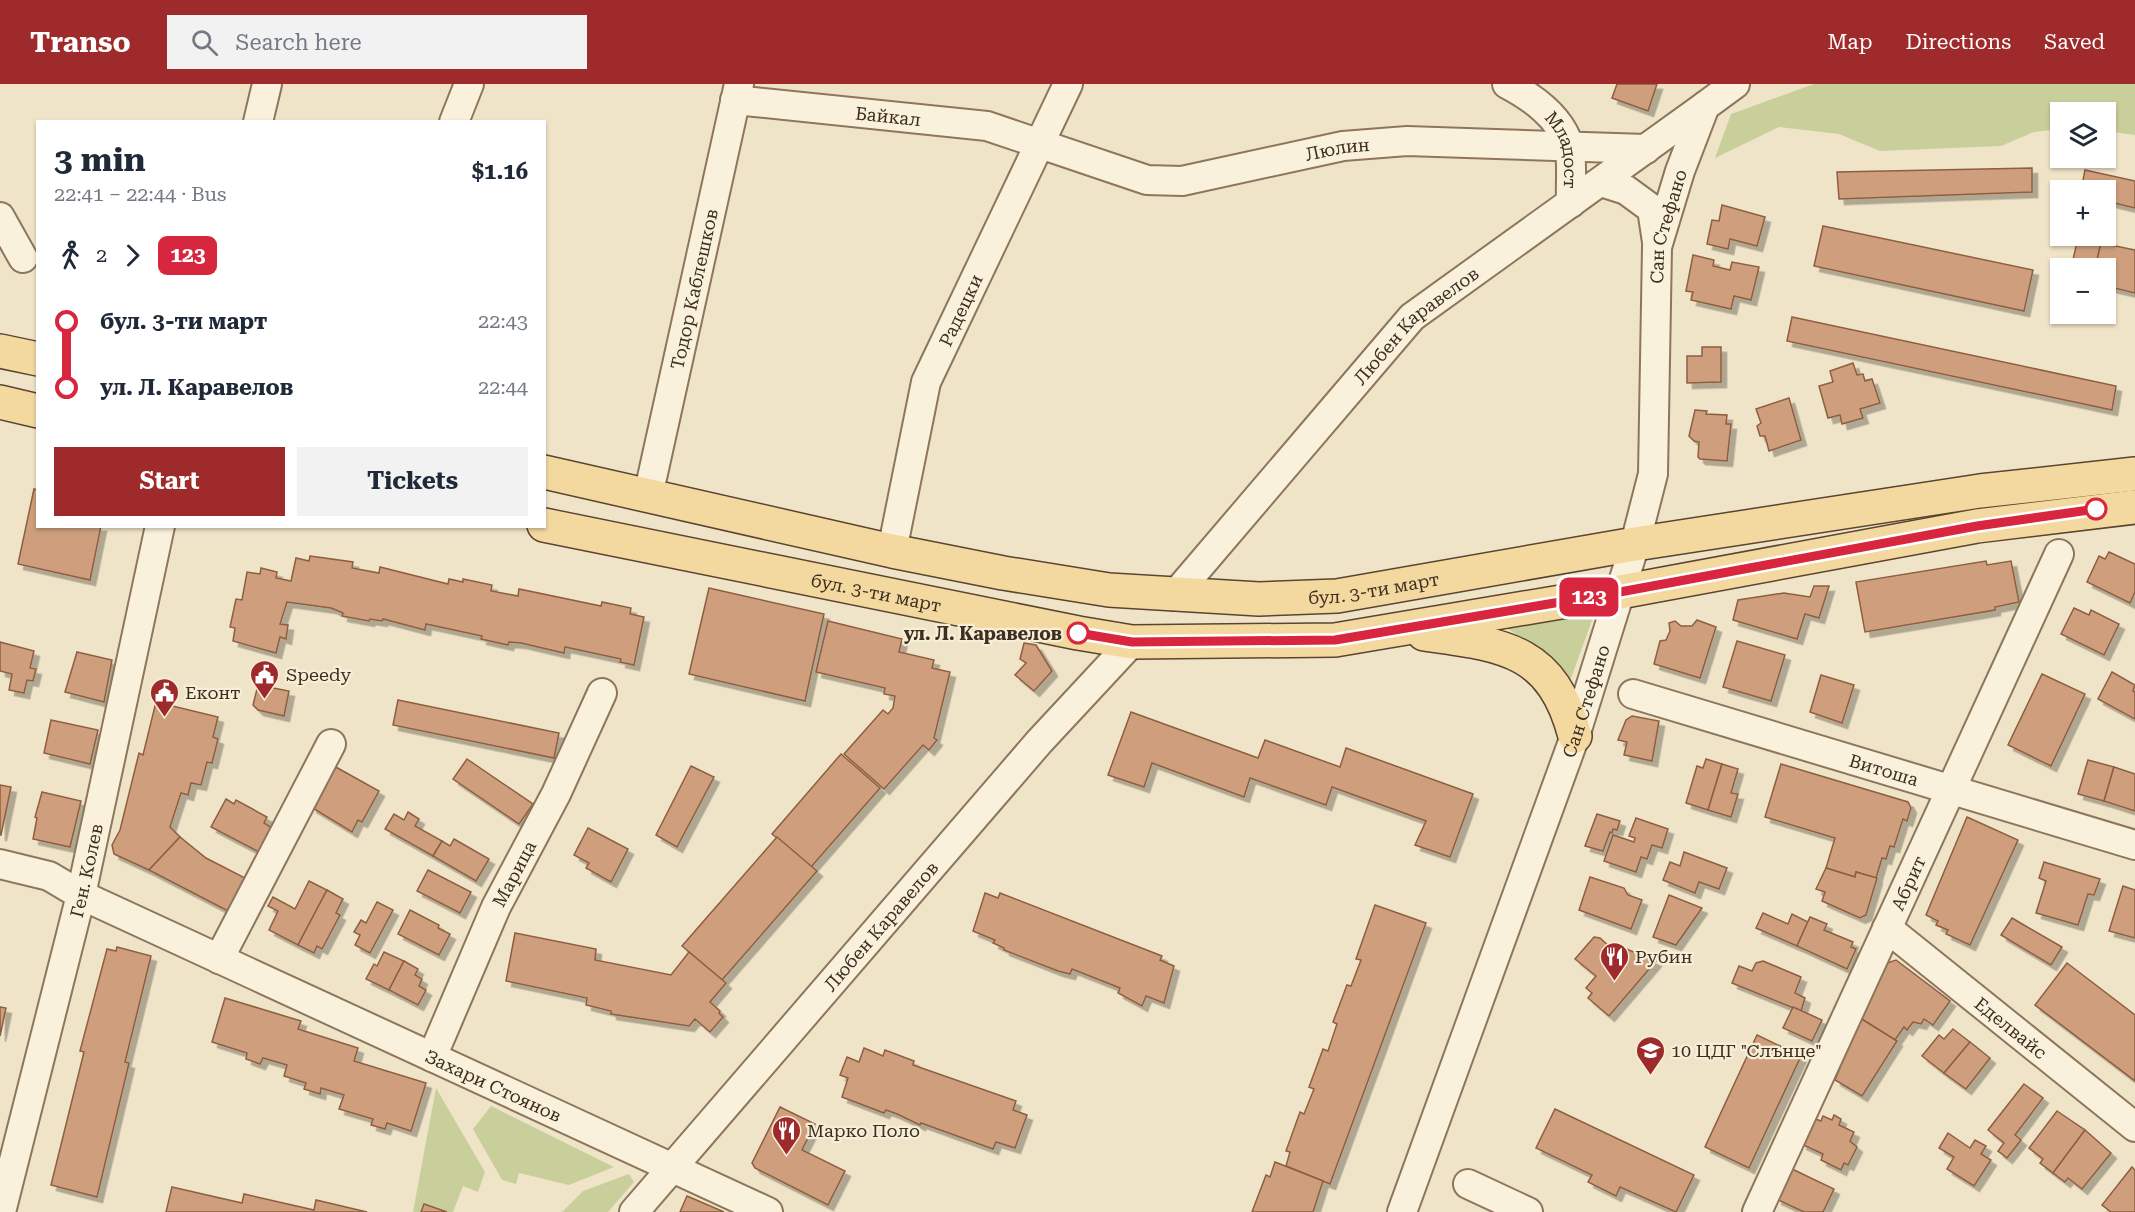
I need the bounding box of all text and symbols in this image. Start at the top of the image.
search box [167,15,587,69]
text: Transo [30,26,131,59]
icon: search [188,26,221,59]
text: Search here [236,30,362,55]
text: Map [1828,30,1872,54]
text: Directions [1905,30,2011,54]
text: Saved [2044,30,2105,54]
street label: Байкал [854,102,922,130]
map controls [2050,102,2116,324]
button: layers [2050,102,2116,168]
street label: Младост [1541,107,1582,189]
street label: Люлин [1303,133,1371,164]
text: 3 min [54,140,146,179]
text: $1.16 [472,159,528,184]
street label: Сан Стефано [1646,167,1690,284]
button: + [2050,180,2116,246]
text: 22:41 – 22:44 · Bus [54,182,226,206]
street label: Тодор Каблешков [666,207,722,371]
icon: walk [54,239,87,272]
icon: forward [116,239,149,272]
text: 2 [96,243,107,267]
text: 123 [170,243,205,267]
button: − [2050,258,2116,324]
street label: Любен Каравелов [1349,262,1483,388]
street label: Радецки [934,271,986,350]
text: бул. 3-ти март [100,309,267,334]
text: 22:43 [478,309,528,333]
text: ул. Л. Каравелов [100,375,293,400]
text: 22:44 [478,375,528,399]
button: Start [54,447,285,516]
button: Tickets [297,447,528,516]
unlabelled marker [2085,498,2107,520]
street label: бул. 3-ти март [1308,568,1441,608]
street label: бул. 3-ти март [809,569,943,616]
line badge: 123 [1554,578,1624,616]
text: 123 [1571,585,1607,609]
marker: ул. Л. Каравелов [1067,622,1089,644]
place label: ул. Л. Каравелов [904,623,1062,644]
street label: Сан Стефано [1558,642,1613,761]
public building icon: Speedy [249,658,281,700]
place label: Speedy [286,664,351,685]
public building icon: Еконт [148,676,180,718]
place label: Еконт [185,682,240,703]
street label: Витоша [1847,749,1921,790]
street label: Ген. Колев [65,822,107,920]
street label: Марица [488,837,540,910]
street label: Абрит [1886,852,1930,914]
street label: Любен Каравелов [819,857,942,995]
restaurant icon: Рубин [1598,940,1630,982]
place label: Рубин [1635,946,1693,967]
street label: Еделвайс [1971,992,2051,1063]
school or university icon: 10 ЦДГ "Слънце" [1634,1034,1666,1076]
place label: 10 ЦДГ "Слънце" [1671,1040,1822,1061]
street label: Захари Стоянов [422,1045,565,1126]
restaurant icon: Марко Поло [770,1114,802,1156]
place label: Марко Поло [807,1120,920,1141]

